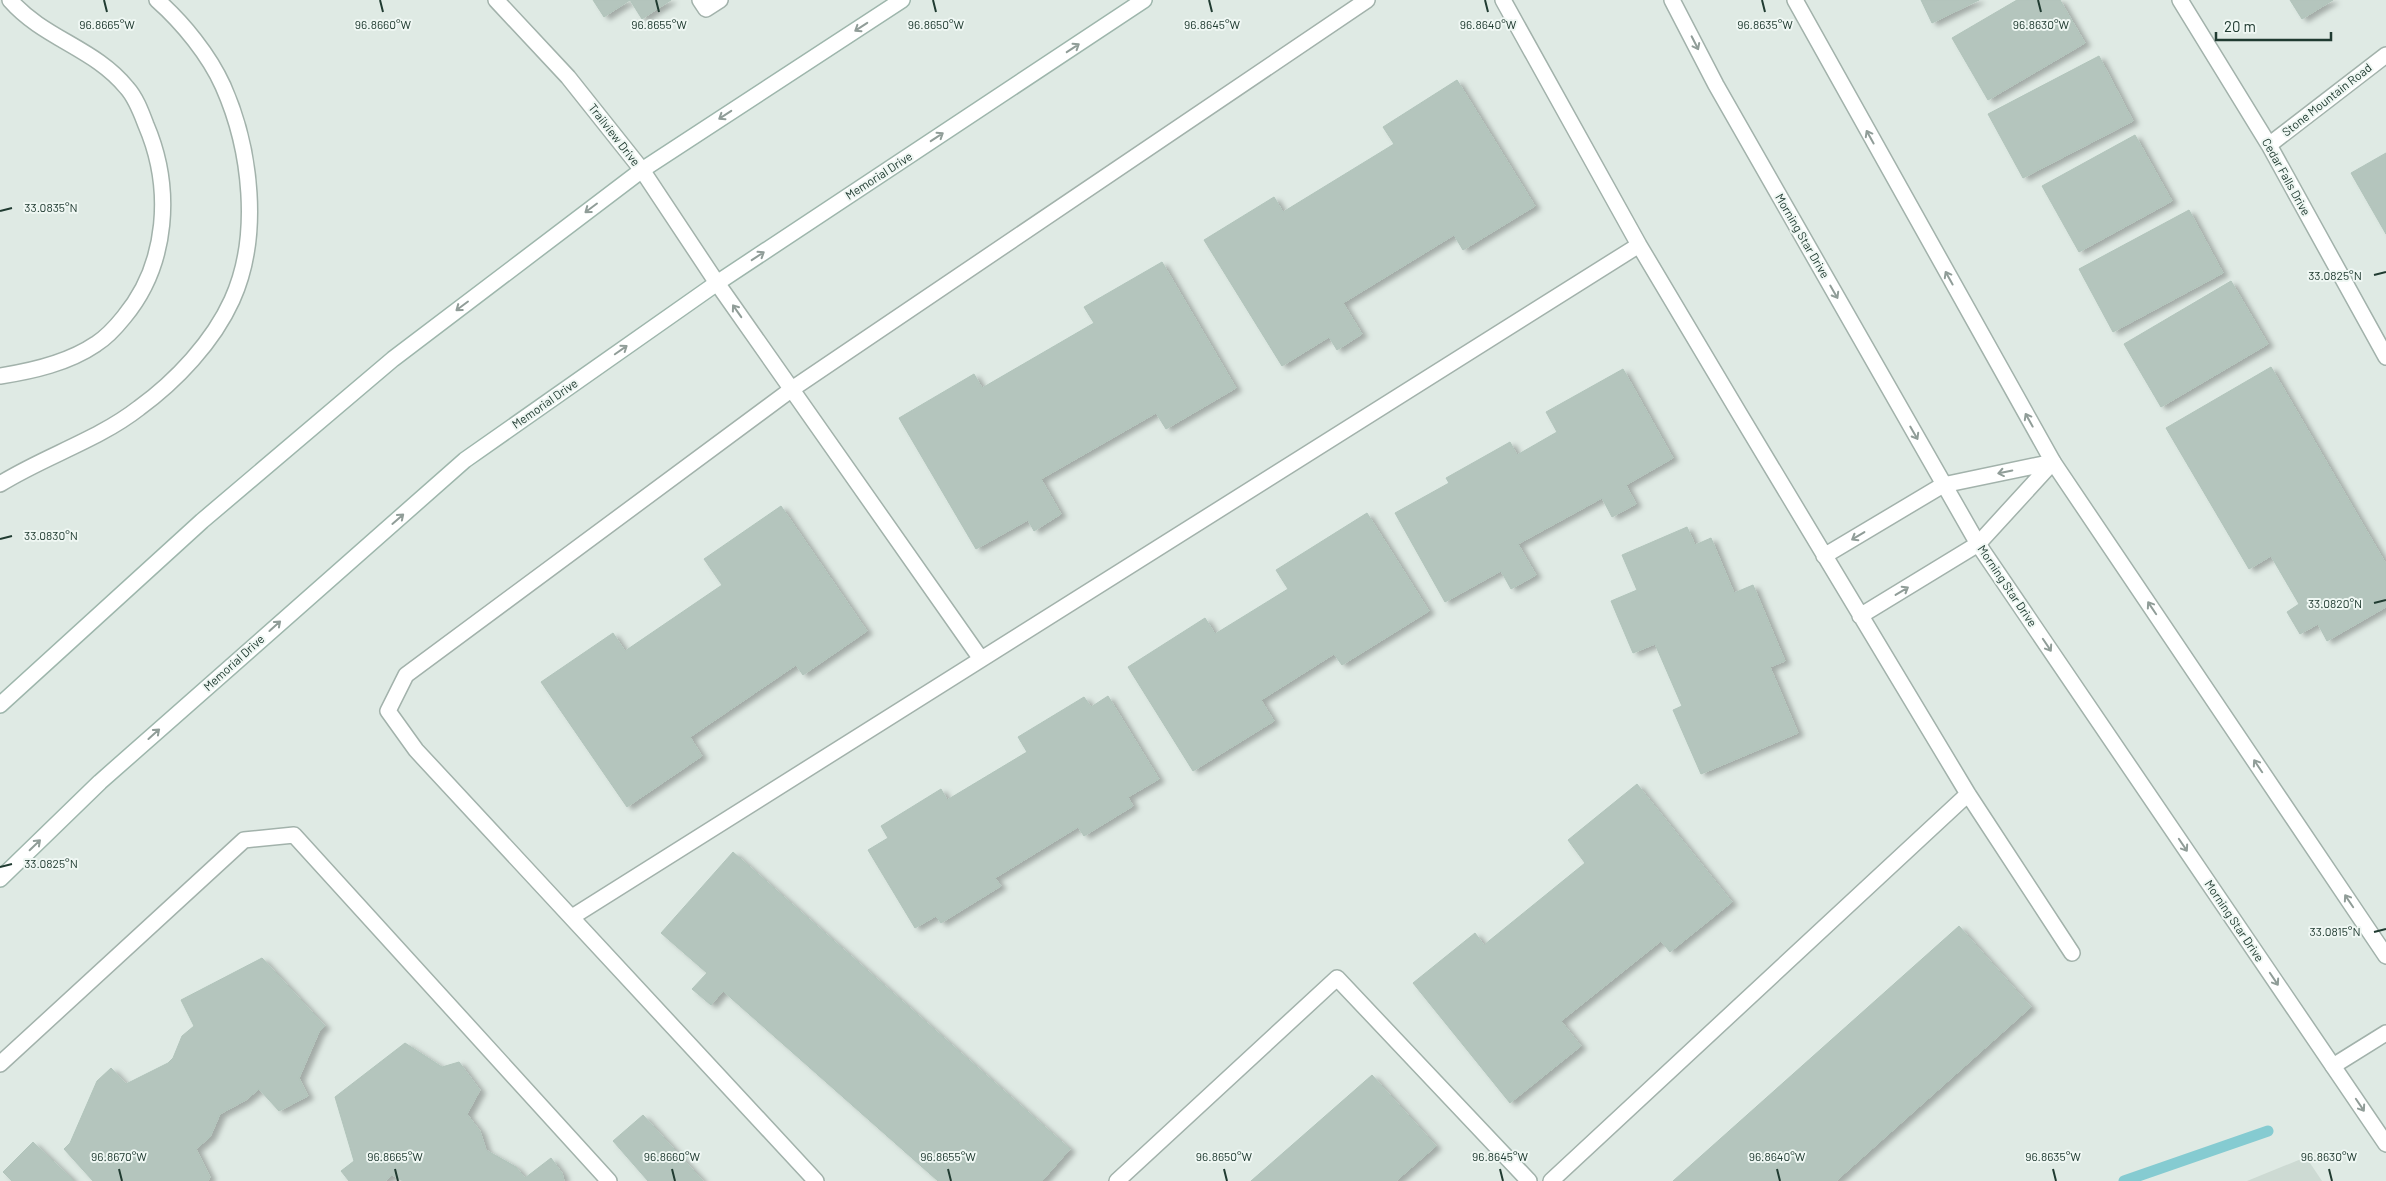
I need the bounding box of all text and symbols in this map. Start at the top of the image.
scale bar [2216,10,2331,42]
text: 96.8665°W [79,17,135,31]
text: 96.8660°W [355,17,412,31]
text: 96.8655°W [631,17,687,31]
text: 96.8650°W [908,17,965,31]
text: 96.8645°W [1184,17,1241,31]
text: 96.8640°W [1460,17,1517,31]
text: 96.8635°W [1737,17,1793,31]
text: 96.8630°W [2013,17,2070,31]
text: 20 m [2224,17,2256,35]
one-way arrow [854,21,868,32]
one-way arrow [1691,35,1700,50]
one-way arrow [1065,43,1079,53]
street label: Stone Mountain Road [2279,60,2374,139]
street label: Trailview Drive [586,100,643,168]
one-way arrow [718,110,732,121]
one-way arrow [1864,130,1874,144]
one-way arrow [930,132,944,143]
street label: Cedar Falls Drive [2260,135,2314,218]
street label: Memorial Drive [842,148,914,202]
street label: Morning Star Drive [1773,191,1833,280]
text: 33.0835°N [24,200,78,214]
one-way arrow [585,202,598,213]
one-way arrow [750,251,764,261]
text: 33.0825°N [2308,268,2362,282]
one-way arrow [1944,272,1954,286]
one-way arrow [1829,284,1839,299]
one-way arrow [456,301,469,312]
one-way arrow [732,304,742,318]
one-way arrow [614,345,628,355]
street label: Memorial Drive [509,375,580,431]
one-way arrow [2024,412,2034,427]
one-way arrow [1909,426,1919,441]
one-way arrow [1998,468,2014,477]
one-way arrow [391,514,404,525]
text: 33.0830°N [24,528,78,542]
one-way arrow [1852,531,1866,541]
street label: Morning Star Drive [1975,542,2040,629]
one-way arrow [1894,585,1908,595]
text: 33.0820°N [2308,596,2362,610]
one-way arrow [2147,602,2157,616]
one-way arrow [269,620,282,632]
street label: Memorial Drive [200,631,267,693]
one-way arrow [2042,638,2052,652]
one-way arrow [147,728,160,740]
one-way arrow [2253,759,2263,773]
one-way arrow [2178,838,2188,852]
one-way arrow [29,839,41,851]
text: 33.0825°N [24,856,78,870]
street label: Morning Star Drive [2202,877,2267,964]
one-way arrow [2344,894,2354,908]
text: 33.0815°N [2309,924,2361,938]
one-way arrow [2269,972,2279,986]
one-way arrow [2355,1098,2365,1112]
text: 96.8670°W [91,1149,147,1163]
text: 96.8665°W [367,1149,423,1163]
text: 96.8660°W [644,1149,701,1163]
text: 96.8655°W [920,1149,976,1163]
text: 96.8650°W [1196,1149,1253,1163]
text: 96.8645°W [1472,1149,1529,1163]
text: 96.8640°W [1749,1149,1806,1163]
text: 96.8635°W [2025,1149,2081,1163]
text: 96.8630°W [2301,1149,2358,1163]

